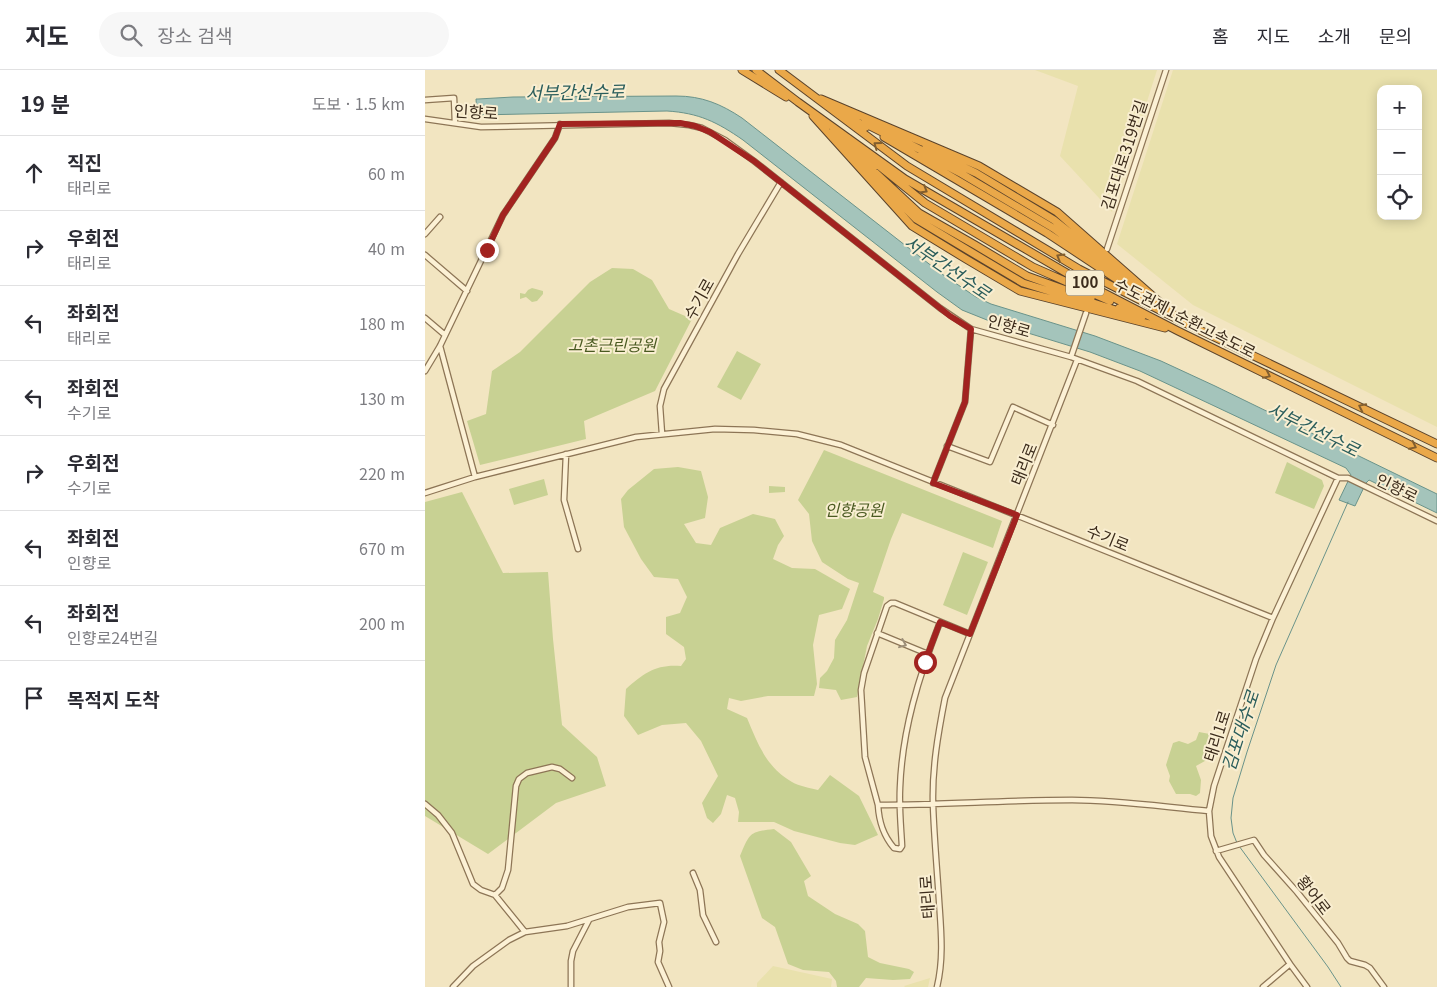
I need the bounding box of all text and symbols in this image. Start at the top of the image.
search box [99,12,449,57]
text: 지도 [25,17,69,52]
icon: search [117,21,145,49]
text: 장소 검색 [157,21,232,48]
text: 홈 [1212,22,1229,48]
text: 지도 [1257,22,1290,48]
text: 소개 [1318,22,1351,48]
text: 문의 [1379,22,1412,48]
water label: 서부간선수로 [525,77,626,105]
map controls [1377,85,1422,220]
button: + [1377,85,1422,130]
text: 19 분 [20,88,70,118]
text: 도보 · 1.5 km [312,91,405,115]
street label: 김포대로319번길 [1094,96,1152,213]
street label: 인향로 [453,97,499,125]
button: − [1377,130,1422,175]
one-way arrow [874,142,883,150]
text: 직진 [67,148,102,175]
icon: ahead [20,159,48,187]
text: 60 m [368,161,405,185]
text: 태리로 [67,175,111,199]
button: locate [1377,175,1422,220]
one-way arrow [918,184,927,194]
text: 우회전 [67,223,119,250]
water label: 서부간선수로 [900,228,998,306]
icon: right [20,234,48,262]
text: 40 m [368,236,405,260]
route end [476,239,499,262]
text: 태리로 [67,250,111,274]
one-way arrow [1056,254,1065,264]
road number: 100 [1066,270,1104,296]
street label: 수도권제1순환고속도로 [1110,271,1261,363]
street label: 수기로 [677,273,719,324]
text: 좌회전 [67,298,119,325]
street label: 인향로 [985,307,1034,343]
icon: left [20,309,48,337]
text: 180 m [359,311,405,335]
text: 태리로 [67,325,111,349]
park label: 고촌근린공원 [568,332,657,356]
one-way arrow [1262,369,1271,379]
text: 좌회전 [67,373,119,400]
icon: left [20,384,48,412]
text: 130 m [359,386,405,410]
water label: 서부간선수로 [1264,395,1366,462]
text: 수기로 [67,400,111,424]
one-way arrow [1358,403,1367,413]
street label: 태리로 [1004,438,1043,489]
one-way arrow [1408,440,1417,450]
text: 우회전 [67,448,119,475]
icon: right [20,459,48,487]
text: 220 m [359,461,405,485]
street label: 인향로 [1372,467,1423,508]
text: 수기로 [67,475,111,499]
park label: 인향공원 [825,497,885,521]
street label: 수기로 [1083,518,1134,557]
text: 좌회전 [67,523,119,550]
icon: left [20,534,48,562]
text: 670 m [359,536,405,560]
text: 인향로 [67,550,111,574]
text: 좌회전 [67,598,119,625]
icon: left [20,609,48,637]
text: 200 m [359,611,405,635]
text: 인향로24번길 [67,625,158,649]
one-way arrow [898,638,906,648]
route start [914,651,937,674]
icon: arrive [20,684,48,712]
text: 목적지 도착 [67,685,160,712]
water label: 김포대수로 [1214,686,1265,774]
street label: 태리1로 [1196,706,1236,765]
street label: 황어로 [1292,870,1338,919]
street label: 태리로 [912,874,940,920]

